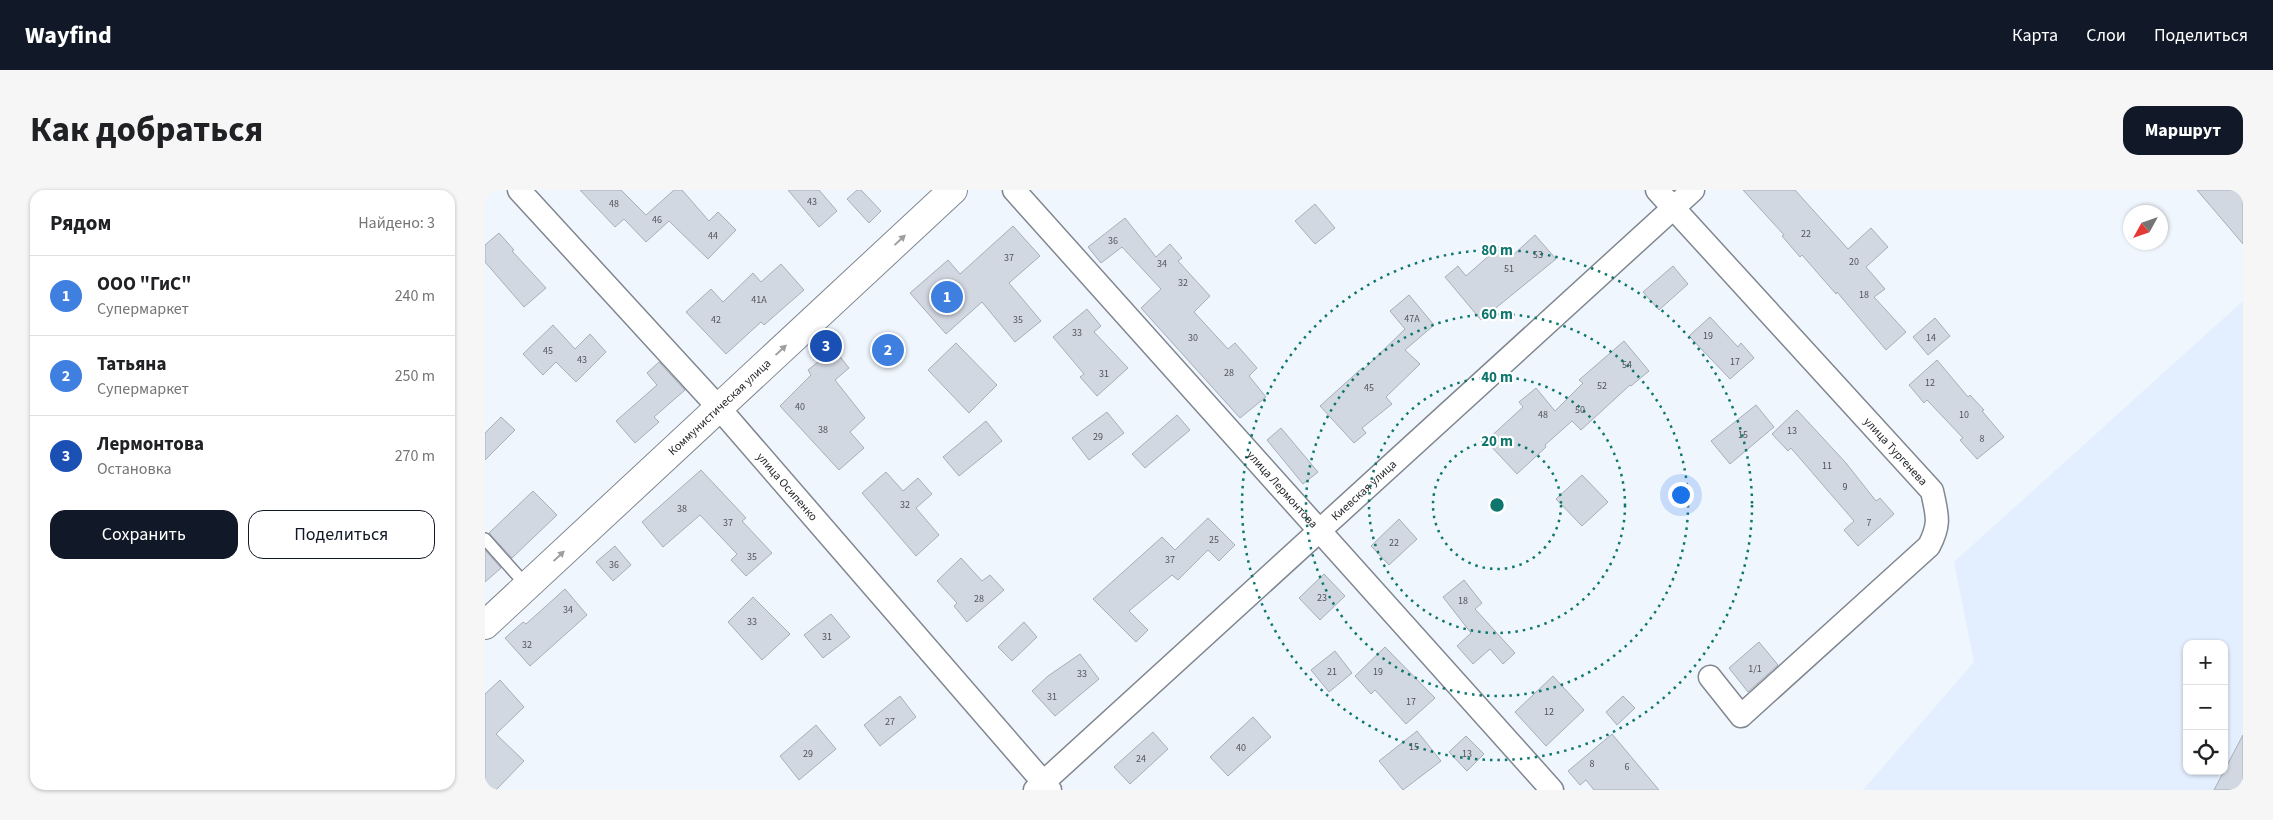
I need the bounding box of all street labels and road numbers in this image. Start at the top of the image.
street label: Коммунистическая улица [664,355,775,460]
street label: улица Тургенева [1860,414,1931,490]
street label: улица Лермонтова [1243,447,1321,532]
street label: улица Осипенко [752,449,821,525]
street label: Киевская улица [1328,456,1401,525]

